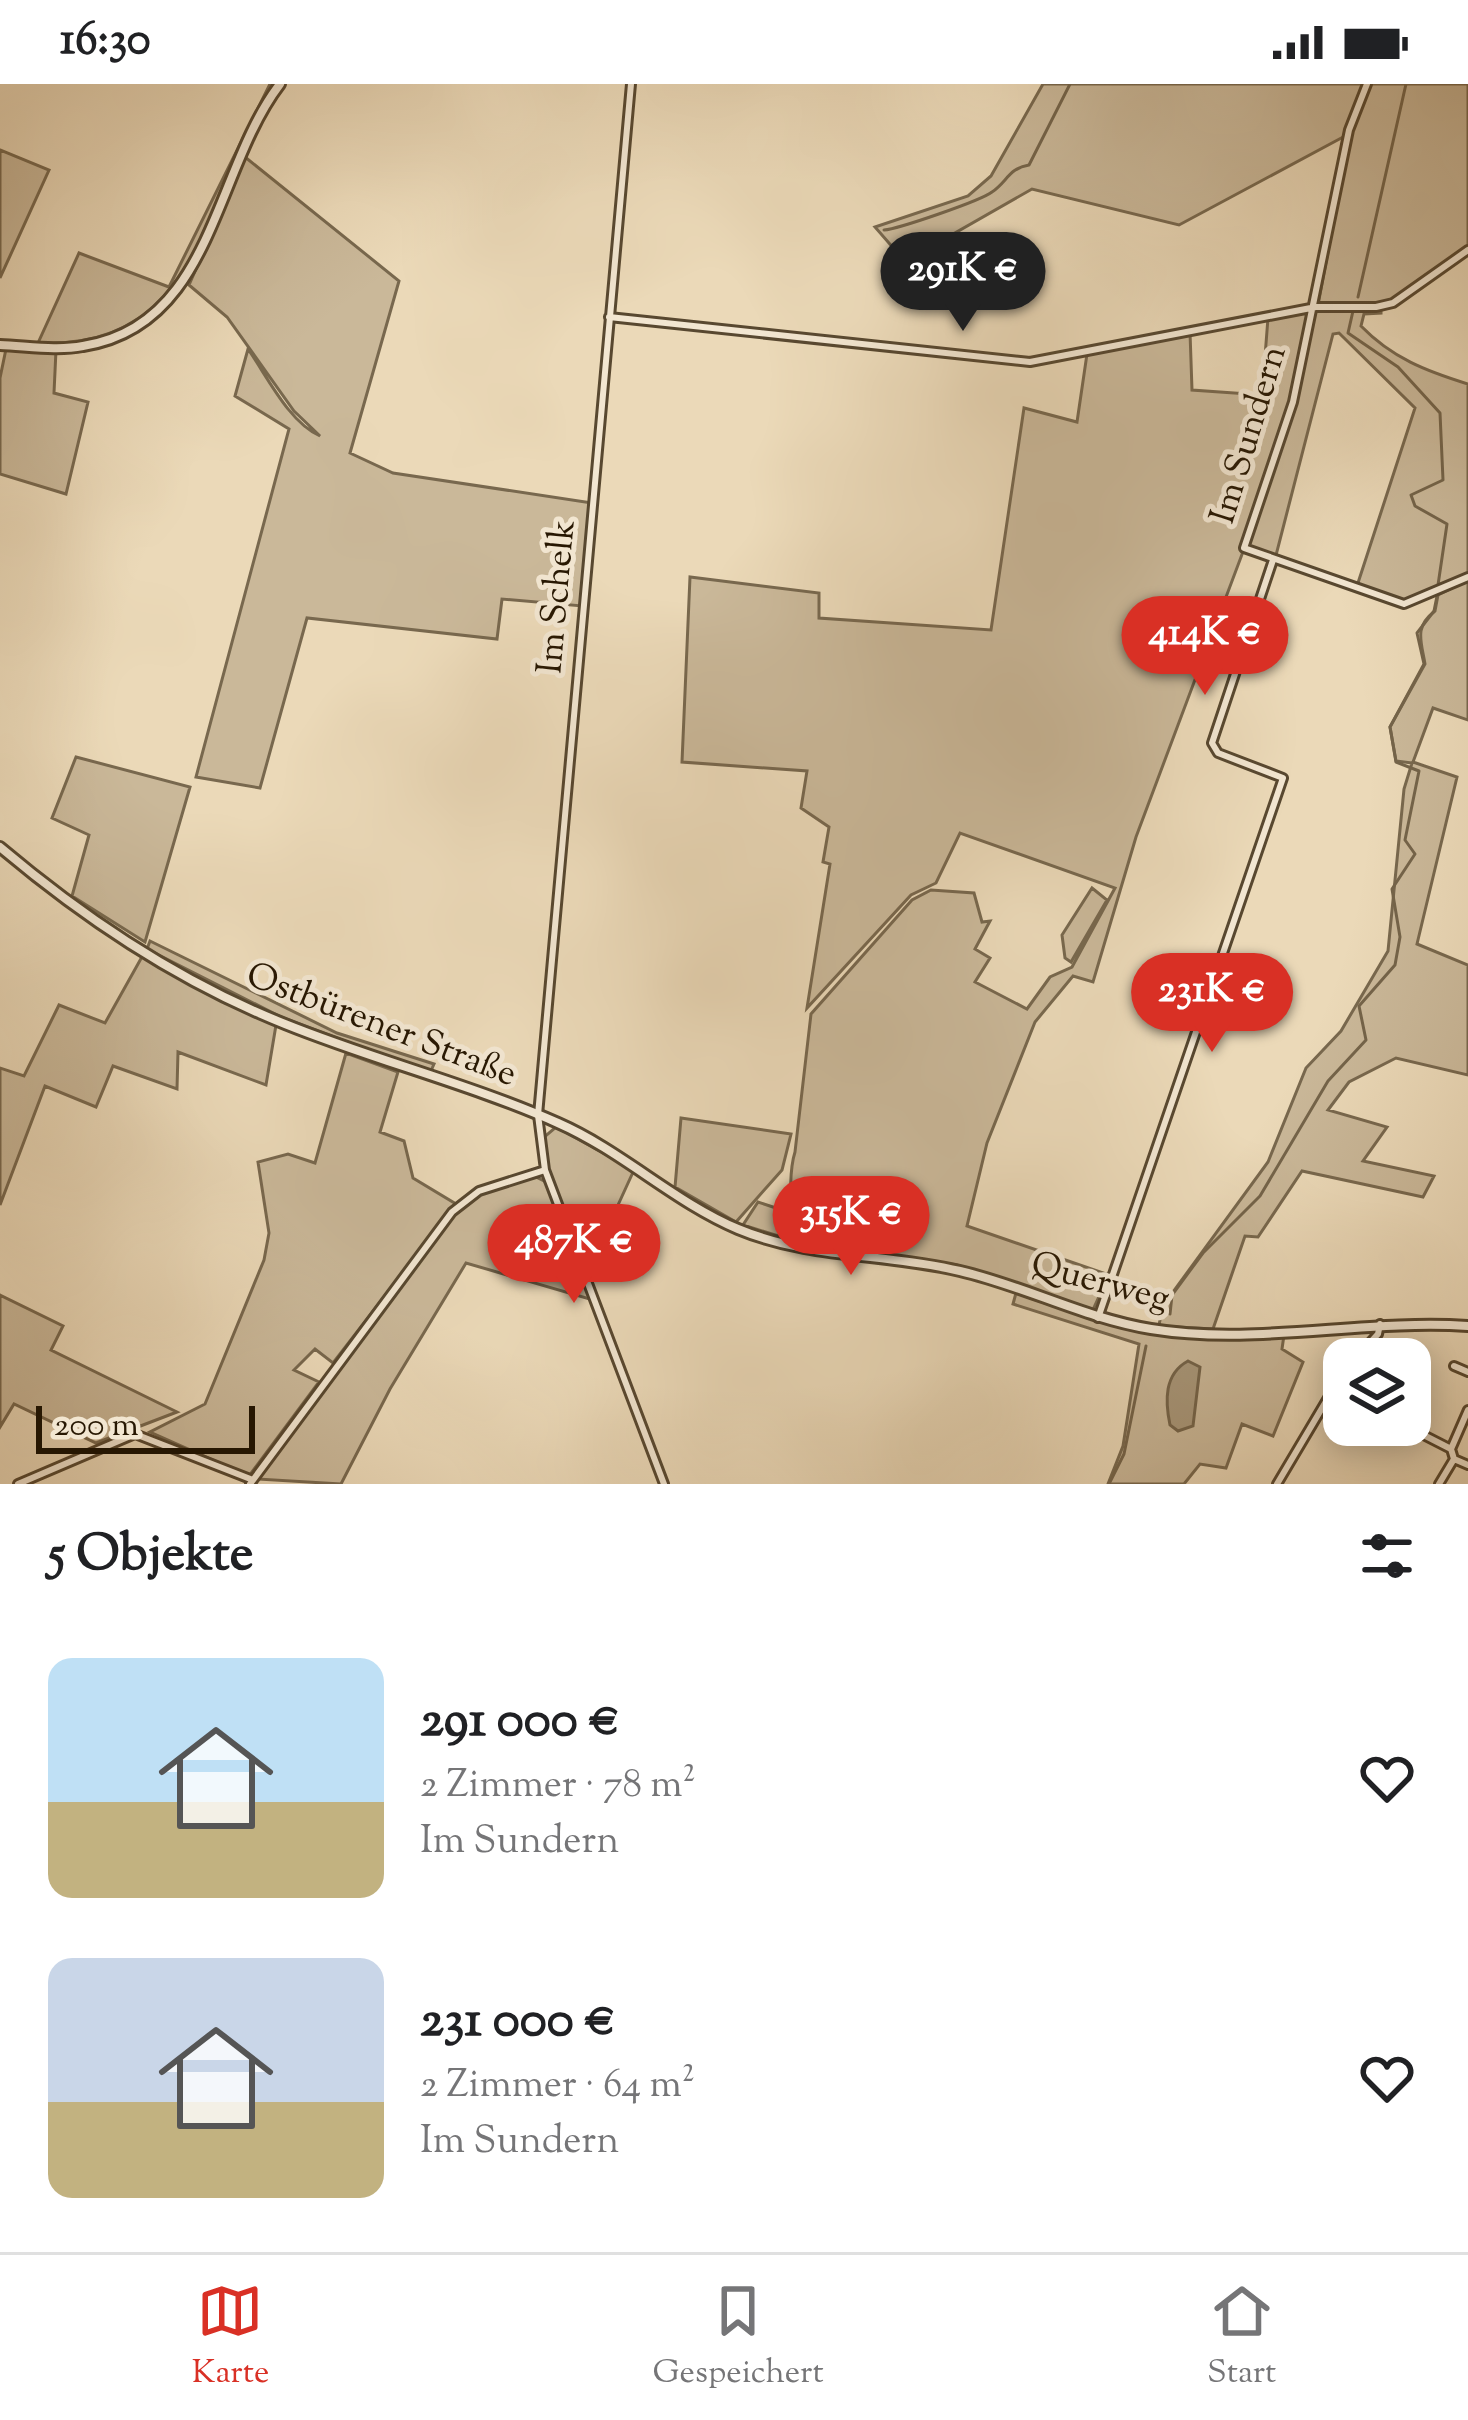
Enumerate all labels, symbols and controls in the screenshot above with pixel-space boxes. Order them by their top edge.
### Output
text: 16:30 [60,10,151,75]
pin: 291K € [865,232,1061,334]
text: 291K € [908,243,1018,299]
street label: Im Sundern [1198,339,1302,531]
street label: Im Schelk [525,518,591,676]
pin: 414K € [1107,596,1303,698]
text: 414K € [1148,607,1262,663]
street label: Ostbürener Straße [238,950,524,1102]
pin: 231K € [1114,953,1310,1055]
text: 231K € [1158,964,1266,1020]
pin: 315K € [753,1176,949,1278]
text: 315K € [800,1187,902,1243]
pin: 487K € [476,1204,672,1306]
text: 487K € [514,1215,634,1271]
street label: Querweg [1025,1240,1175,1326]
map controls [1323,1338,1431,1446]
button: layers [1323,1338,1431,1446]
scale bar [36,1400,255,1453]
text: 200 m [54,1403,139,1451]
text: 5 Objekte [48,1520,254,1593]
icon: filters [1354,1523,1420,1589]
text: 291 000 € [420,1686,620,1759]
icon: home [144,1706,288,1850]
icon: heart [1354,1745,1420,1811]
text: 2 Zimmer · 78 m² [420,1759,696,1815]
text: Im Sundern [420,1815,619,1871]
text: 231 000 € [420,1986,616,2059]
icon: home [144,2006,288,2150]
icon: heart [1354,2045,1420,2111]
text: 2 Zimmer · 64 m² [420,2059,695,2115]
text: Im Sundern [420,2115,619,2171]
tab: Karte [192,2278,269,2398]
tab: Gespeichert [653,2278,824,2398]
tab: Start [1207,2278,1276,2398]

